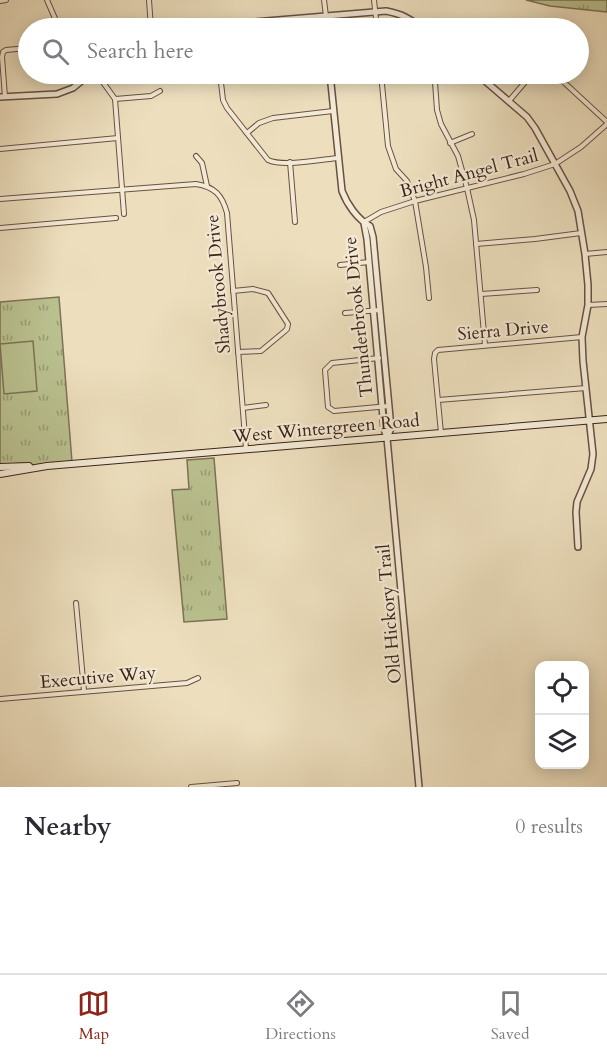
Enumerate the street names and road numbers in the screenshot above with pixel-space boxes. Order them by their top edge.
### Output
street label: Bright Angel Trail [397,143,541,204]
street label: Shadybrook Drive [200,213,237,355]
street label: Thunderbrook Drive [338,235,379,398]
street label: Sierra Drive [456,314,550,347]
street label: West Wintergreen Road [230,408,421,449]
street label: Old Hickory Trail [371,543,408,685]
street label: Executive Way [39,660,158,695]

